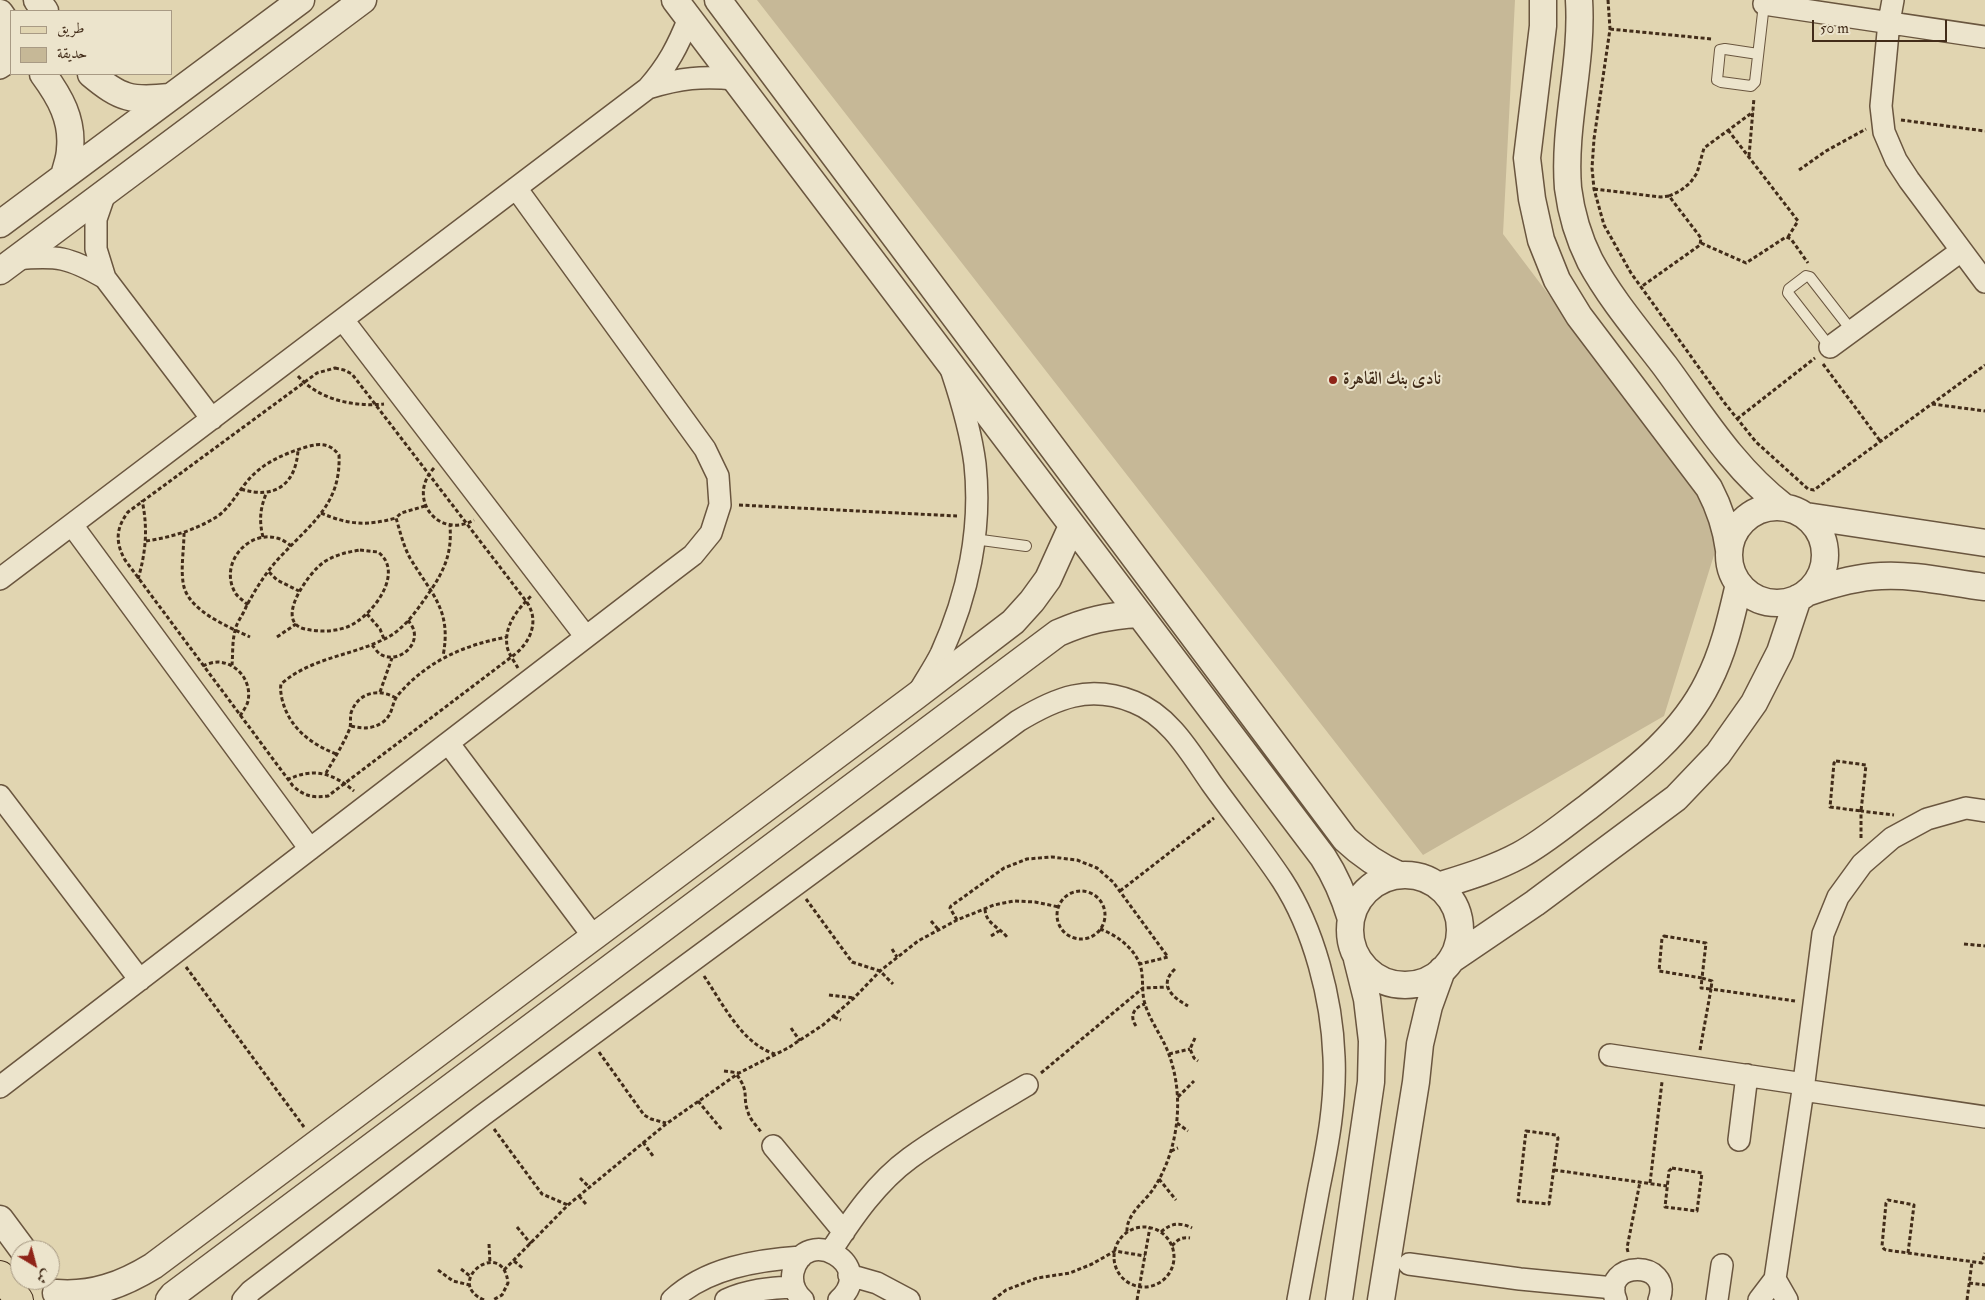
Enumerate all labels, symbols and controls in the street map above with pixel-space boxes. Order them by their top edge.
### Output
legend [10,10,172,75]
scale bar [1815,10,1950,42]
text: طريق [57,19,84,38]
text: 50 m [1820,19,1849,38]
text: حديقة [57,44,87,63]
place label: نادى بنك القاهرة [1343,369,1441,391]
marker: نادى بنك القاهرة [1327,374,1339,386]
north arrow [10,1240,60,1290]
text: ش [33,1266,54,1288]

